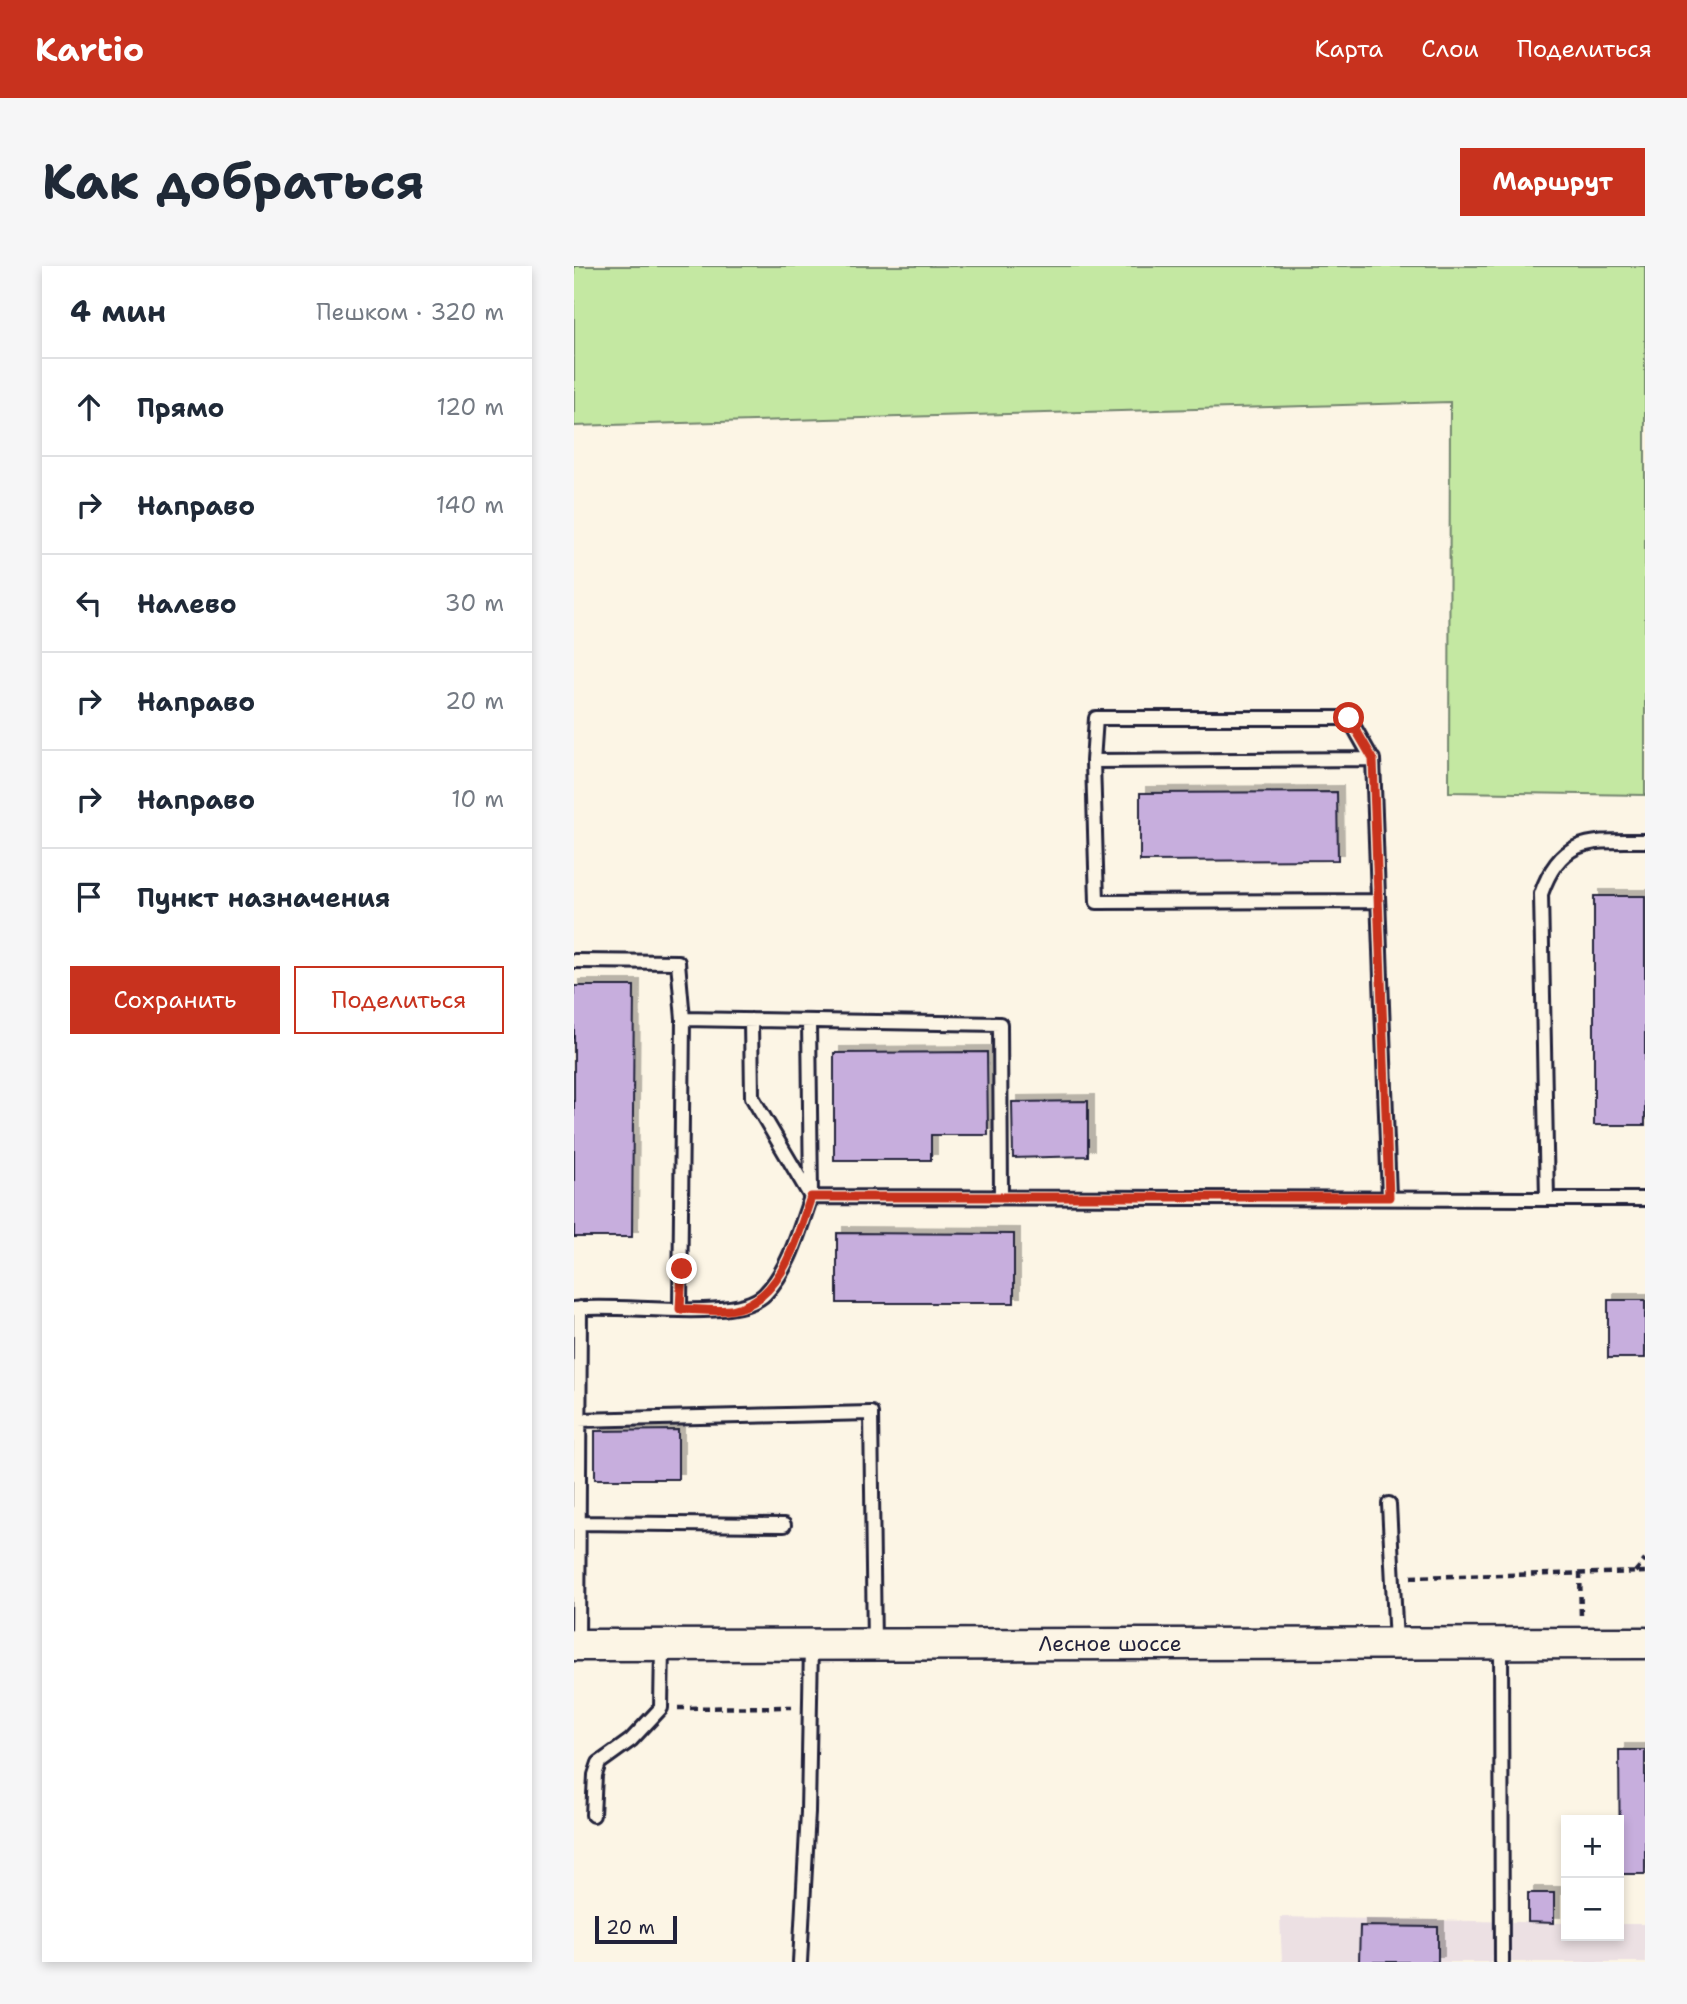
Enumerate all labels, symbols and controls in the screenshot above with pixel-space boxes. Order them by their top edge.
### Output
text: Kartio [35,27,144,72]
text: Карта [1315,33,1383,65]
text: Слои [1421,33,1479,65]
text: Поделиться [1517,33,1652,65]
button: Маршрут [1460,148,1645,216]
text: Как добраться [42,149,424,215]
text: 4 мин [70,291,166,332]
text: Пешком · 320 m [316,297,504,327]
icon: ahead [70,388,108,426]
text: Прямо [137,390,225,425]
text: 120 m [436,392,504,422]
icon: right [70,486,108,524]
text: Направо [137,488,255,523]
text: 140 m [436,490,504,520]
icon: left [70,584,108,622]
text: Налево [137,586,237,621]
text: 30 m [445,588,504,618]
icon: right [70,682,108,720]
text: Направо [137,684,255,719]
text: 20 m [445,686,504,716]
route start [1333,702,1364,733]
icon: right [70,780,108,818]
text: Направо [137,782,255,817]
text: 10 m [451,784,504,814]
icon: arrive [70,878,108,916]
text: Пункт назначения [137,880,390,915]
button: Сохранить [70,966,280,1034]
button: Поделиться [294,966,504,1034]
route end [666,1253,697,1284]
street label: Лесное шоссе [1038,1630,1182,1658]
map controls [1561,1815,1624,1941]
button: + [1561,1815,1624,1878]
button: − [1561,1878,1624,1941]
scale bar [595,1913,677,1945]
text: 20 m [606,1915,655,1940]

